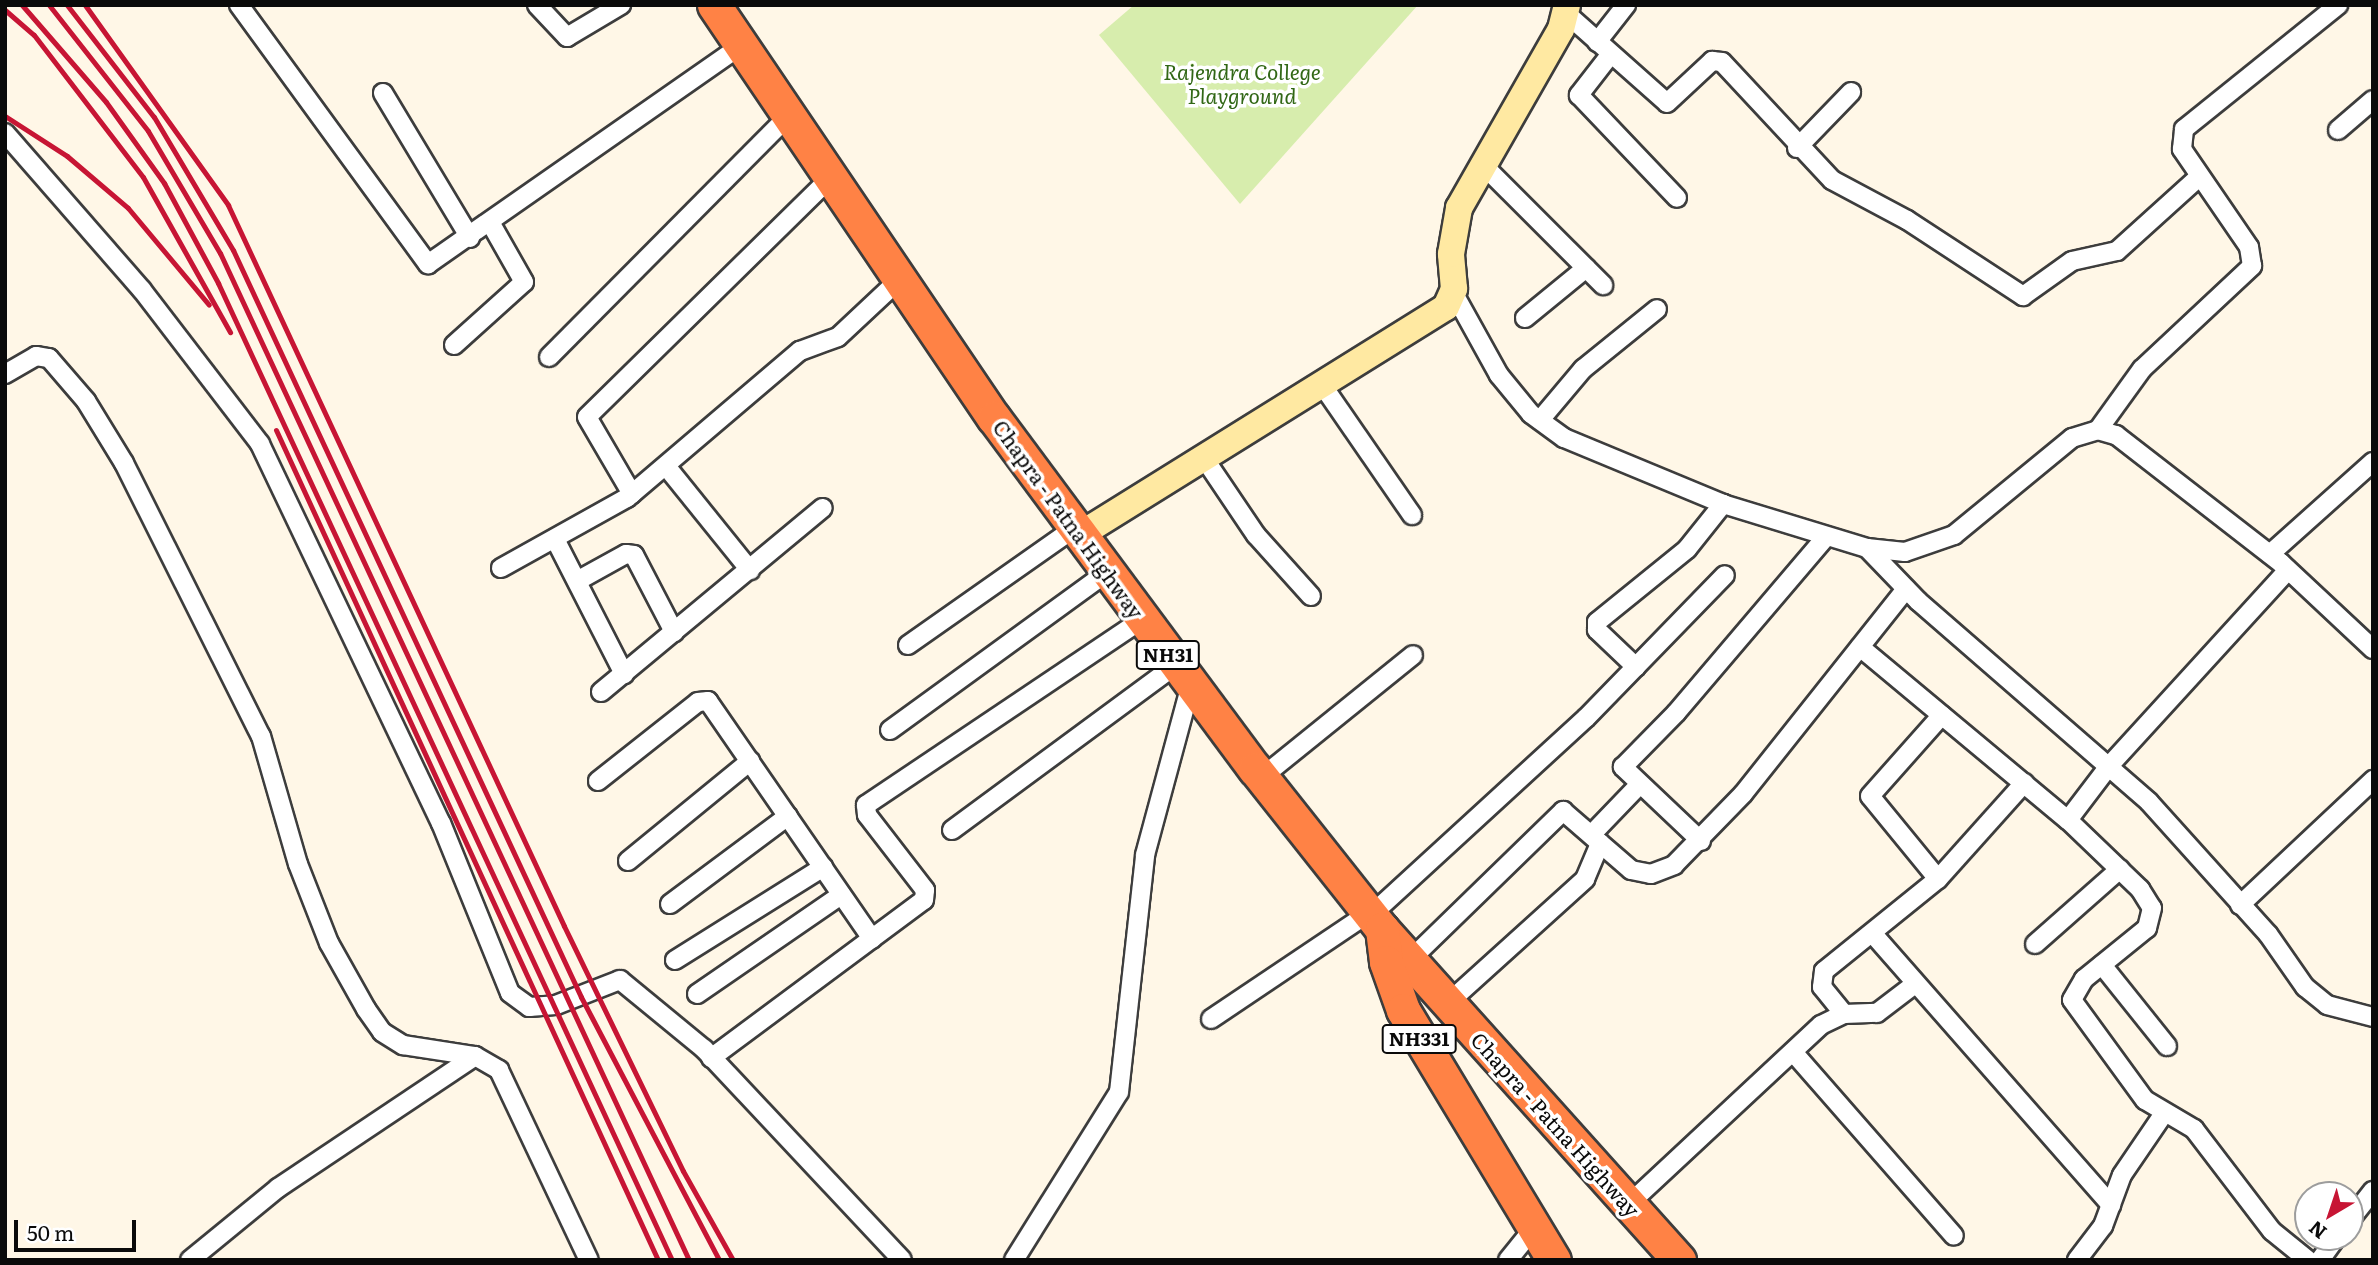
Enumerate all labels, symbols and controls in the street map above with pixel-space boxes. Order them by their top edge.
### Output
park label: Rajendra College Playground [1163,58,1321,108]
street label: Chapra - Patna Highway [988,415,1150,623]
road number: NH31 [1135,640,1201,670]
road number: NH331 [1380,1023,1458,1054]
street label: Chapra - Patna Highway [1467,1027,1645,1221]
north arrow [2294,1181,2364,1251]
scale bar [18,1206,140,1250]
text: N [2302,1215,2332,1247]
text: 50 m [27,1216,74,1247]

